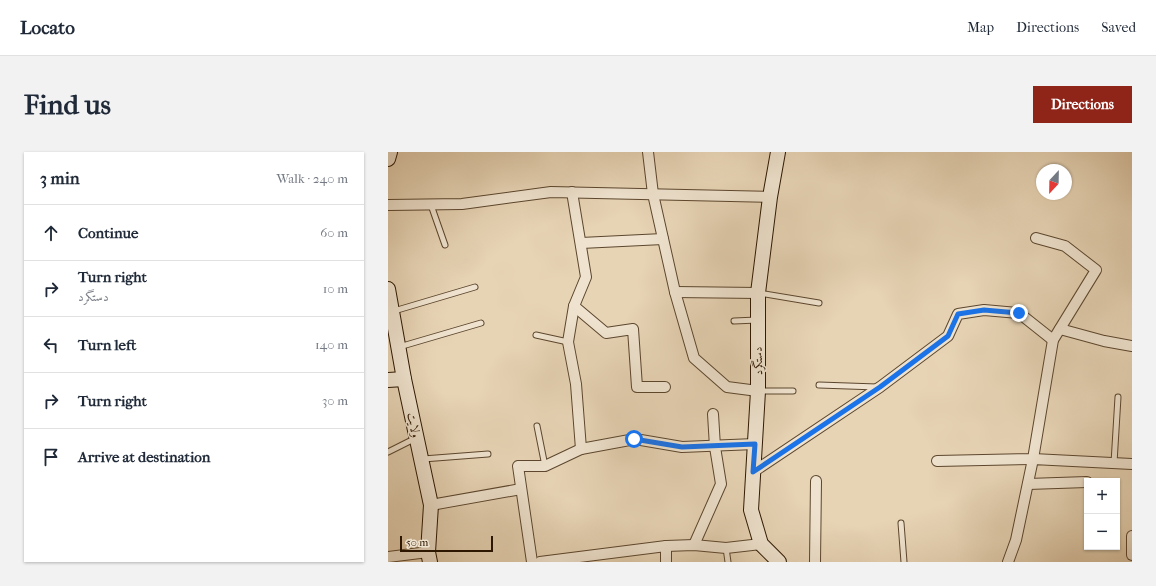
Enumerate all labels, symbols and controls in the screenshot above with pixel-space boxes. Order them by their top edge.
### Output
text: Locato [20,17,75,39]
text: Map [967,19,994,36]
text: Directions [1016,19,1079,36]
text: Saved [1101,19,1136,36]
button: Directions [1033,86,1132,123]
text: Find us [24,88,111,121]
north arrow [1036,164,1072,200]
text: 3 min [40,168,80,188]
text: Walk · 240 m [276,171,348,186]
icon: ahead [40,222,62,244]
text: Continue [78,224,138,242]
text: 60 m [320,225,348,240]
text: Turn right [78,268,147,286]
icon: right [40,278,62,300]
text: 10 m [323,281,348,296]
text: دستگرد [78,289,109,304]
route end [1010,304,1028,322]
icon: left [40,334,62,356]
text: Turn left [78,336,136,354]
text: 140 m [315,337,348,352]
street label: دستگرد [751,347,765,375]
icon: right [40,390,62,412]
text: Turn right [78,392,147,410]
text: 30 m [322,393,348,408]
street label: ولایت [404,411,424,439]
route start [625,430,643,448]
icon: arrive [40,446,62,468]
text: Arrive at destination [78,448,210,466]
map controls [1084,478,1120,550]
button: + [1084,478,1120,514]
button: − [1084,514,1120,550]
scale bar [400,534,493,553]
text: 50 m [406,536,428,549]

